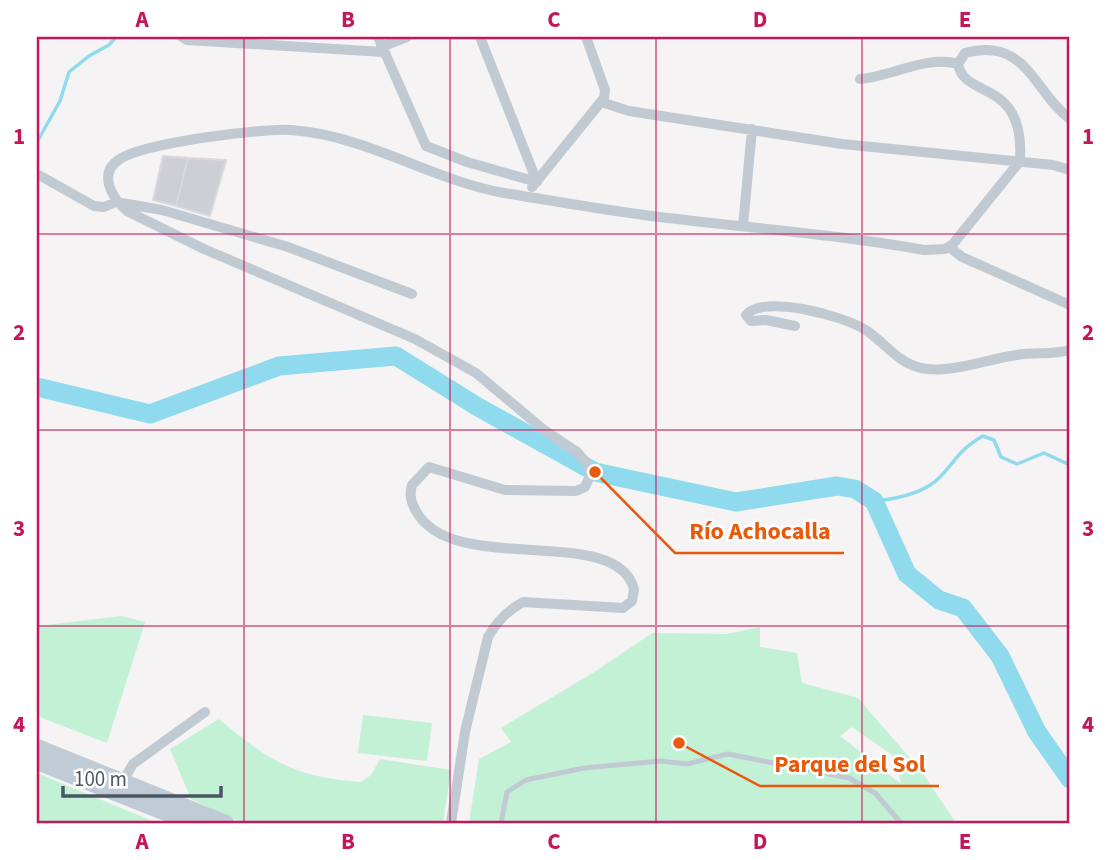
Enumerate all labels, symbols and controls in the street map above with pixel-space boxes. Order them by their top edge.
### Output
text: A [134,3,149,36]
text: B [341,3,355,36]
text: C [547,3,561,36]
text: D [753,3,767,36]
text: E [959,3,971,36]
text: 1 [13,120,25,153]
text: 1 [1082,120,1094,153]
text: 2 [13,316,25,349]
text: 2 [1082,316,1094,349]
callout: Río Achocalla [675,508,844,553]
text: 3 [13,512,25,545]
text: 3 [1082,512,1094,545]
text: Río Achocalla [689,514,831,549]
text: 4 [13,708,25,741]
text: 4 [1082,708,1094,741]
callout: Parque del Sol [760,741,939,786]
text: Parque del Sol [774,747,926,782]
scale bar [63,755,220,799]
text: 100 m [74,764,127,794]
text: A [134,825,149,858]
text: B [341,825,355,858]
text: C [547,825,561,858]
text: D [753,825,767,858]
text: E [959,825,971,858]

